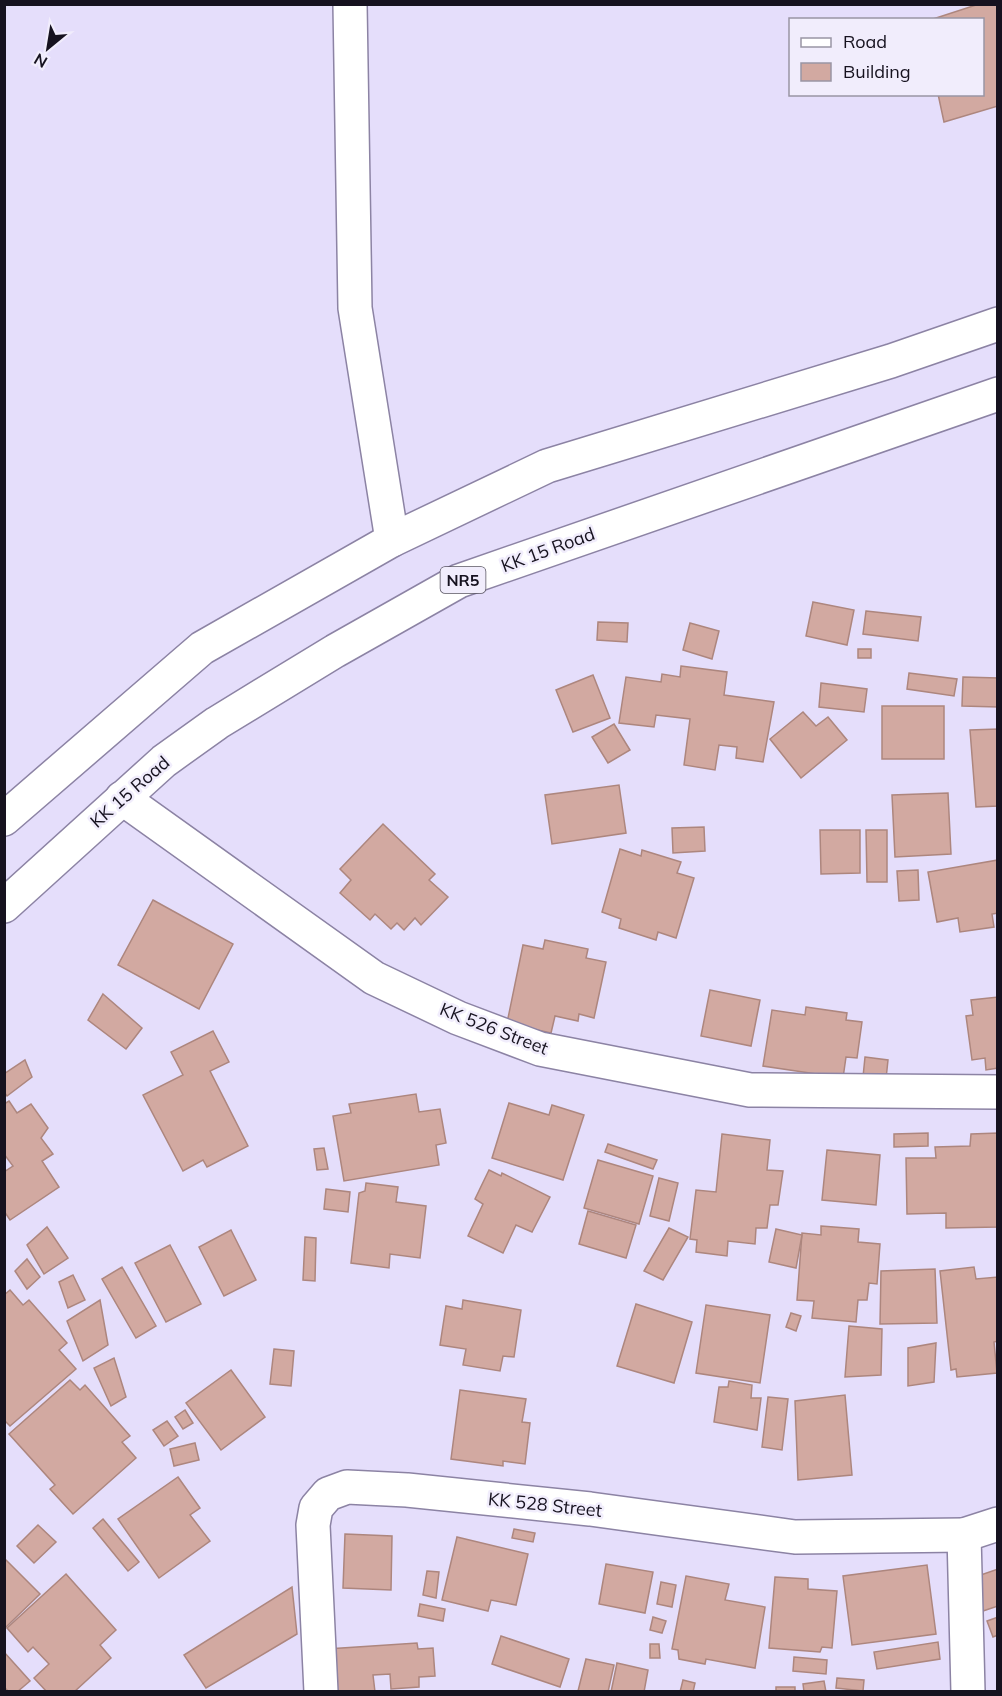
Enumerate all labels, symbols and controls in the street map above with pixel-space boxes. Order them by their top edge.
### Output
north arrow [18,18,78,78]
legend [789,18,984,96]
text: Road [843,30,887,53]
text: N [30,49,51,73]
text: Building [843,60,911,83]
street label: KK 15 Road [498,522,598,577]
road number: NR5 [440,567,486,593]
street label: KK 15 Road [85,751,174,832]
street label: KK 526 Street [437,997,552,1060]
street label: KK 528 Street [487,1487,603,1522]

